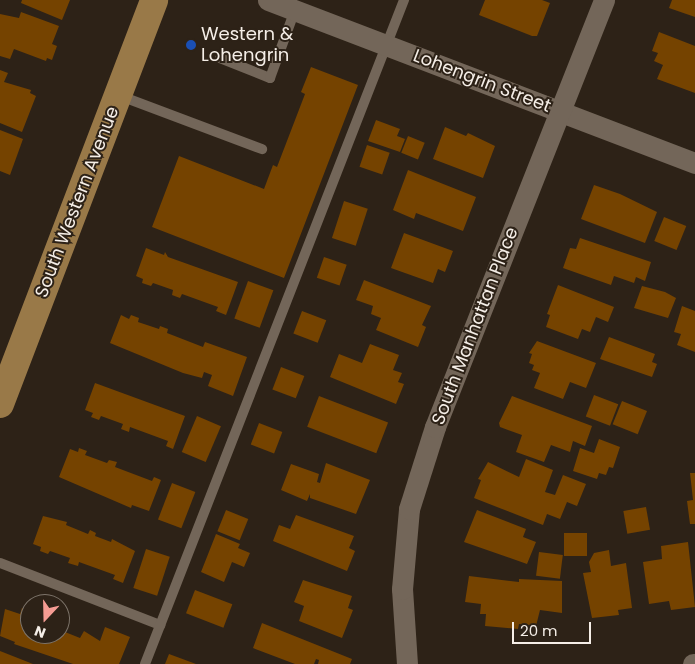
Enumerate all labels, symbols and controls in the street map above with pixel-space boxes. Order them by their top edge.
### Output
place label: Western & Lohengrin [201,24,293,66]
marker: Western & Lohengrin [185,39,197,51]
street label: Lohengrin Street [410,45,554,117]
street label: South Western Avenue [31,103,123,301]
street label: South Manhattan Place [427,224,523,428]
north arrow [20,594,70,644]
scale bar [515,612,594,644]
text: 20 m [520,620,558,641]
text: N [31,621,48,643]

